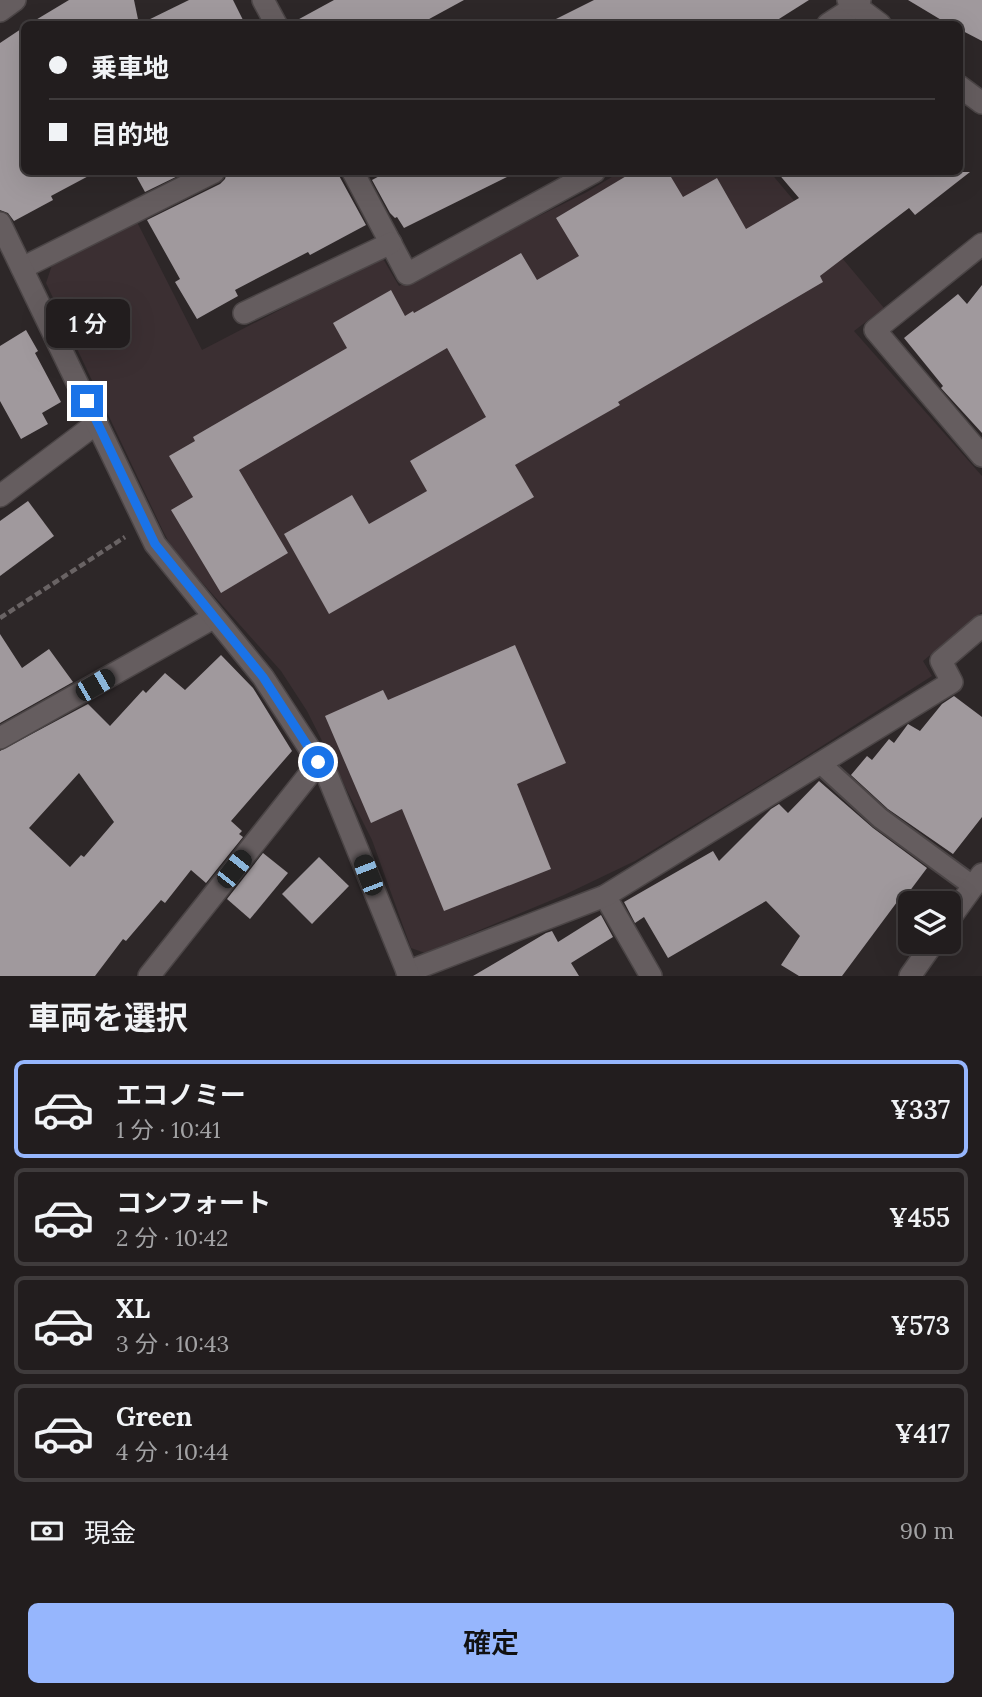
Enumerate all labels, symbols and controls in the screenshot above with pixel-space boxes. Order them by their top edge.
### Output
text: 乗車地 [91,51,169,84]
text: 目的地 [91,118,169,151]
callout: 1 分 [45,300,129,348]
text: 1 分 [69,309,107,338]
route end [71,385,103,417]
car [72,665,119,705]
route start [302,746,334,778]
car [213,846,256,892]
car [351,852,386,898]
map controls [898,891,961,954]
button: layers [898,891,961,954]
text: 車両を選択 [28,997,188,1038]
icon: car [32,1078,95,1141]
text: エコノミー [116,1078,246,1111]
text: ¥337 [890,1093,950,1126]
text: 1 分 · 10:41 [116,1115,221,1144]
icon: car [32,1186,95,1249]
text: コンフォート [116,1186,271,1219]
text: ¥455 [889,1201,950,1234]
text: 2 分 · 10:42 [116,1223,228,1252]
text: XL [116,1292,150,1325]
icon: car [32,1294,95,1357]
text: ¥573 [891,1309,950,1342]
text: 3 分 · 10:43 [116,1329,229,1358]
text: Green [116,1400,192,1433]
icon: car [32,1402,95,1465]
text: ¥417 [895,1417,950,1450]
text: 4 分 · 10:44 [116,1437,229,1466]
icon: cash [28,1512,66,1550]
text: 現金 [84,1516,136,1549]
text: 90 m [900,1516,954,1545]
button: 確定 [28,1603,954,1683]

